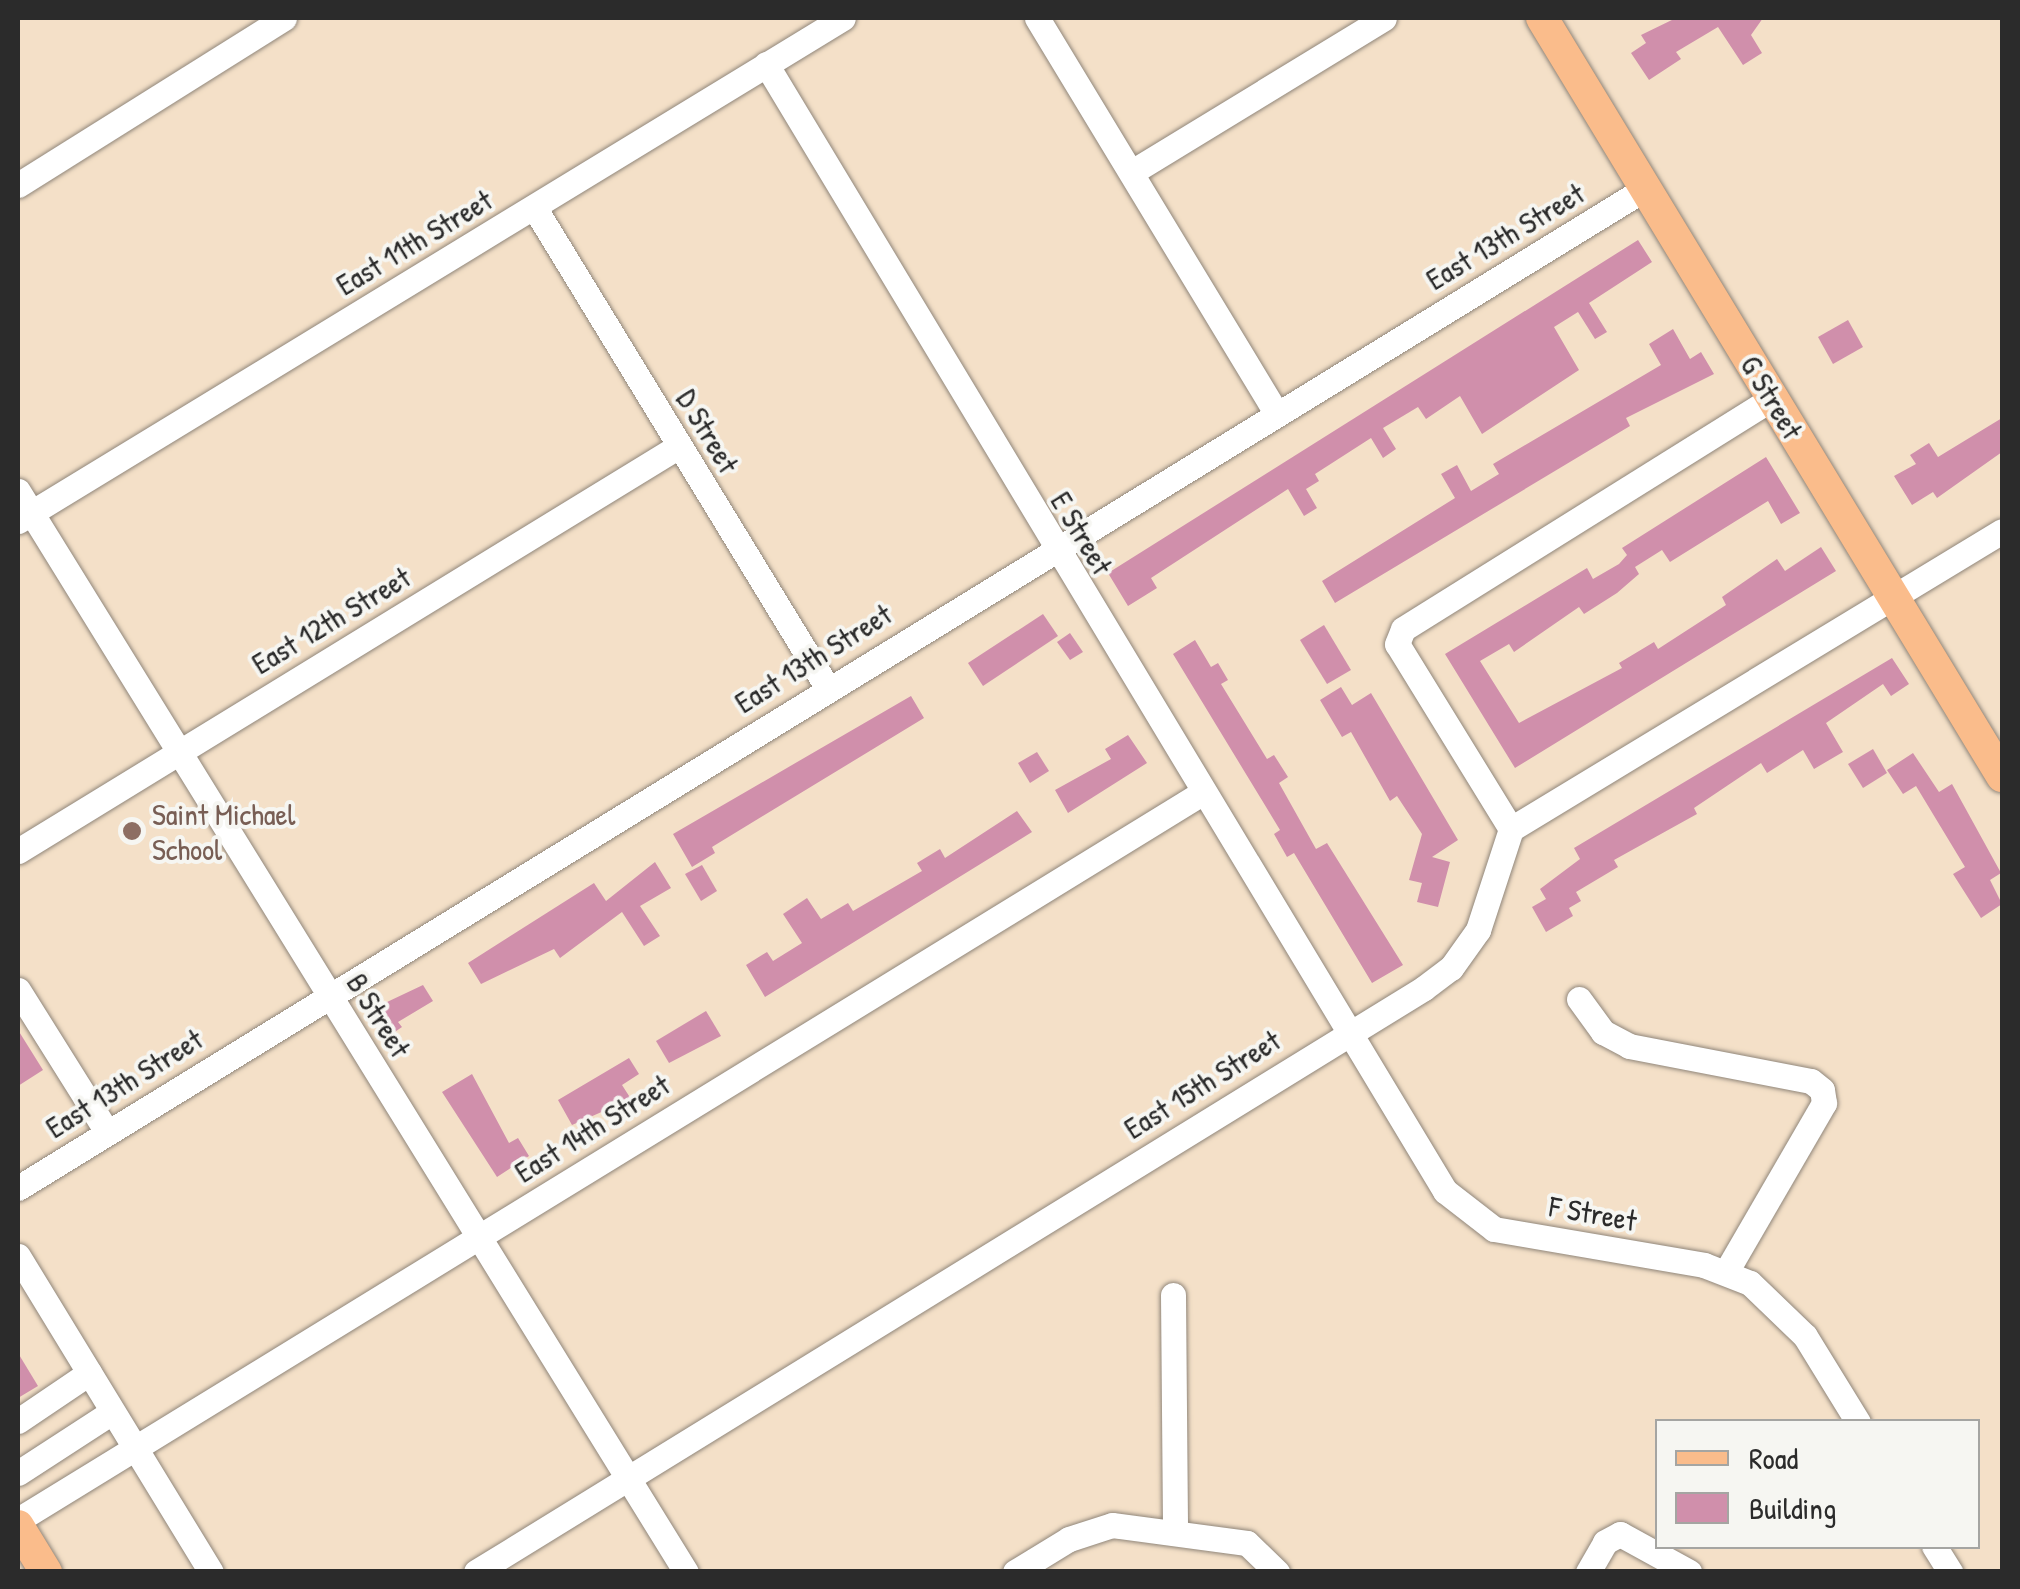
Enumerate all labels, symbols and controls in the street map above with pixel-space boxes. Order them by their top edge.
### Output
street label: East 13th Street [1420,175,1590,297]
street label: East 11th Street [330,181,498,303]
street label: G Street [1733,349,1811,445]
street label: D Street [669,383,747,479]
street label: E Street [1043,485,1121,581]
street label: East 12th Street [245,559,417,681]
street label: East 13th Street [728,596,898,720]
place label: Saint Michael School [152,796,296,866]
marker: Saint Michael School [121,820,143,842]
street label: B Street [339,966,419,1064]
street label: East 13th Street [39,1021,209,1145]
street label: East 15th Street [1117,1022,1287,1146]
street label: East 14th Street [508,1066,676,1190]
street label: F Street [1547,1188,1639,1238]
legend [1655,1419,1980,1549]
text: Road [1749,1438,1798,1478]
text: Building [1749,1488,1836,1528]

